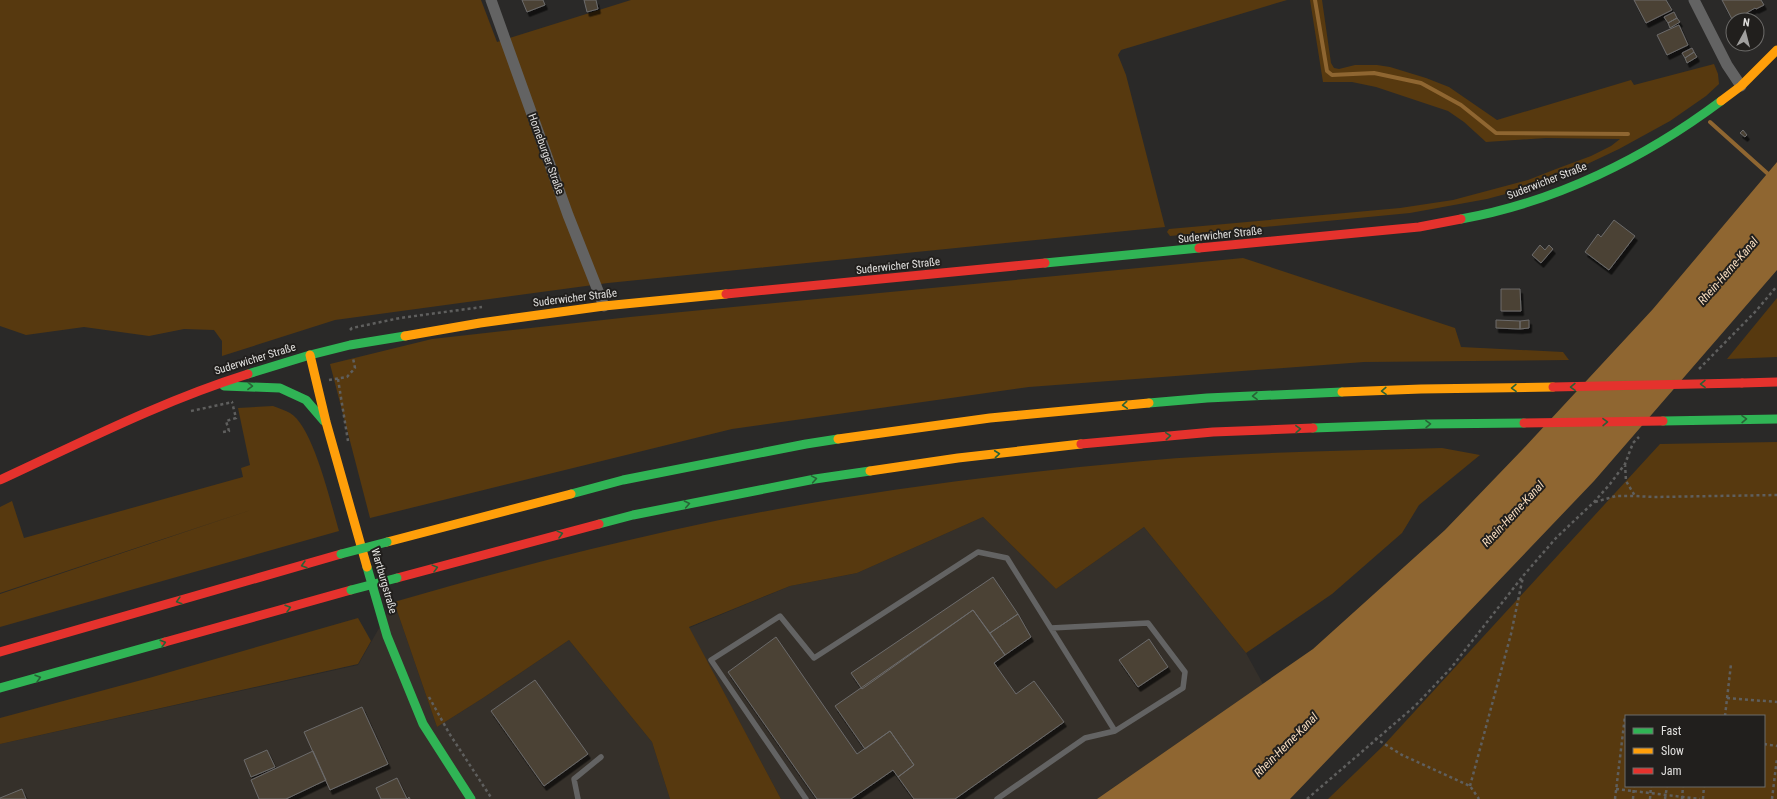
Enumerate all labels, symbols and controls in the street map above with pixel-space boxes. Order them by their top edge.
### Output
north arrow [1725,12,1765,52]
text: N [1742,16,1751,29]
street label: Horneburger Straße [525,112,567,196]
street label: Suderwicher Straße [1505,160,1589,202]
street label: Suderwicher Straße [1177,224,1263,246]
water label: Rhein-Herne-Kanal [1695,234,1761,307]
street label: Suderwicher Straße [855,255,941,277]
street label: Suderwicher Straße [532,286,618,310]
street label: Suderwicher Straße [213,340,297,378]
one-way arrow [1700,380,1706,388]
one-way arrow [247,382,253,390]
one-way arrow [1570,383,1576,391]
one-way arrow [1511,384,1517,392]
one-way arrow [1381,387,1387,395]
one-way arrow [1252,391,1258,400]
one-way arrow [1122,401,1128,410]
one-way arrow [1741,415,1747,423]
one-way arrow [1602,418,1608,426]
one-way arrow [1425,420,1431,428]
one-way arrow [1295,425,1301,433]
one-way arrow [1165,432,1171,441]
one-way arrow [994,449,1000,458]
one-way arrow [811,476,818,484]
water label: Rhein-Herne-Kanal [1479,478,1547,550]
one-way arrow [684,501,690,509]
one-way arrow [557,530,564,539]
street label: Wartburgstraße [368,547,400,615]
one-way arrow [300,560,307,569]
one-way arrow [432,564,438,572]
one-way arrow [176,596,183,605]
one-way arrow [284,604,291,613]
one-way arrow [159,639,166,648]
one-way arrow [34,674,41,683]
water label: Rhein-Herne-Kanal [1251,710,1321,780]
legend [1625,715,1765,787]
text: Fast [1661,724,1682,738]
text: Slow [1661,744,1684,758]
text: Jam [1661,764,1682,778]

